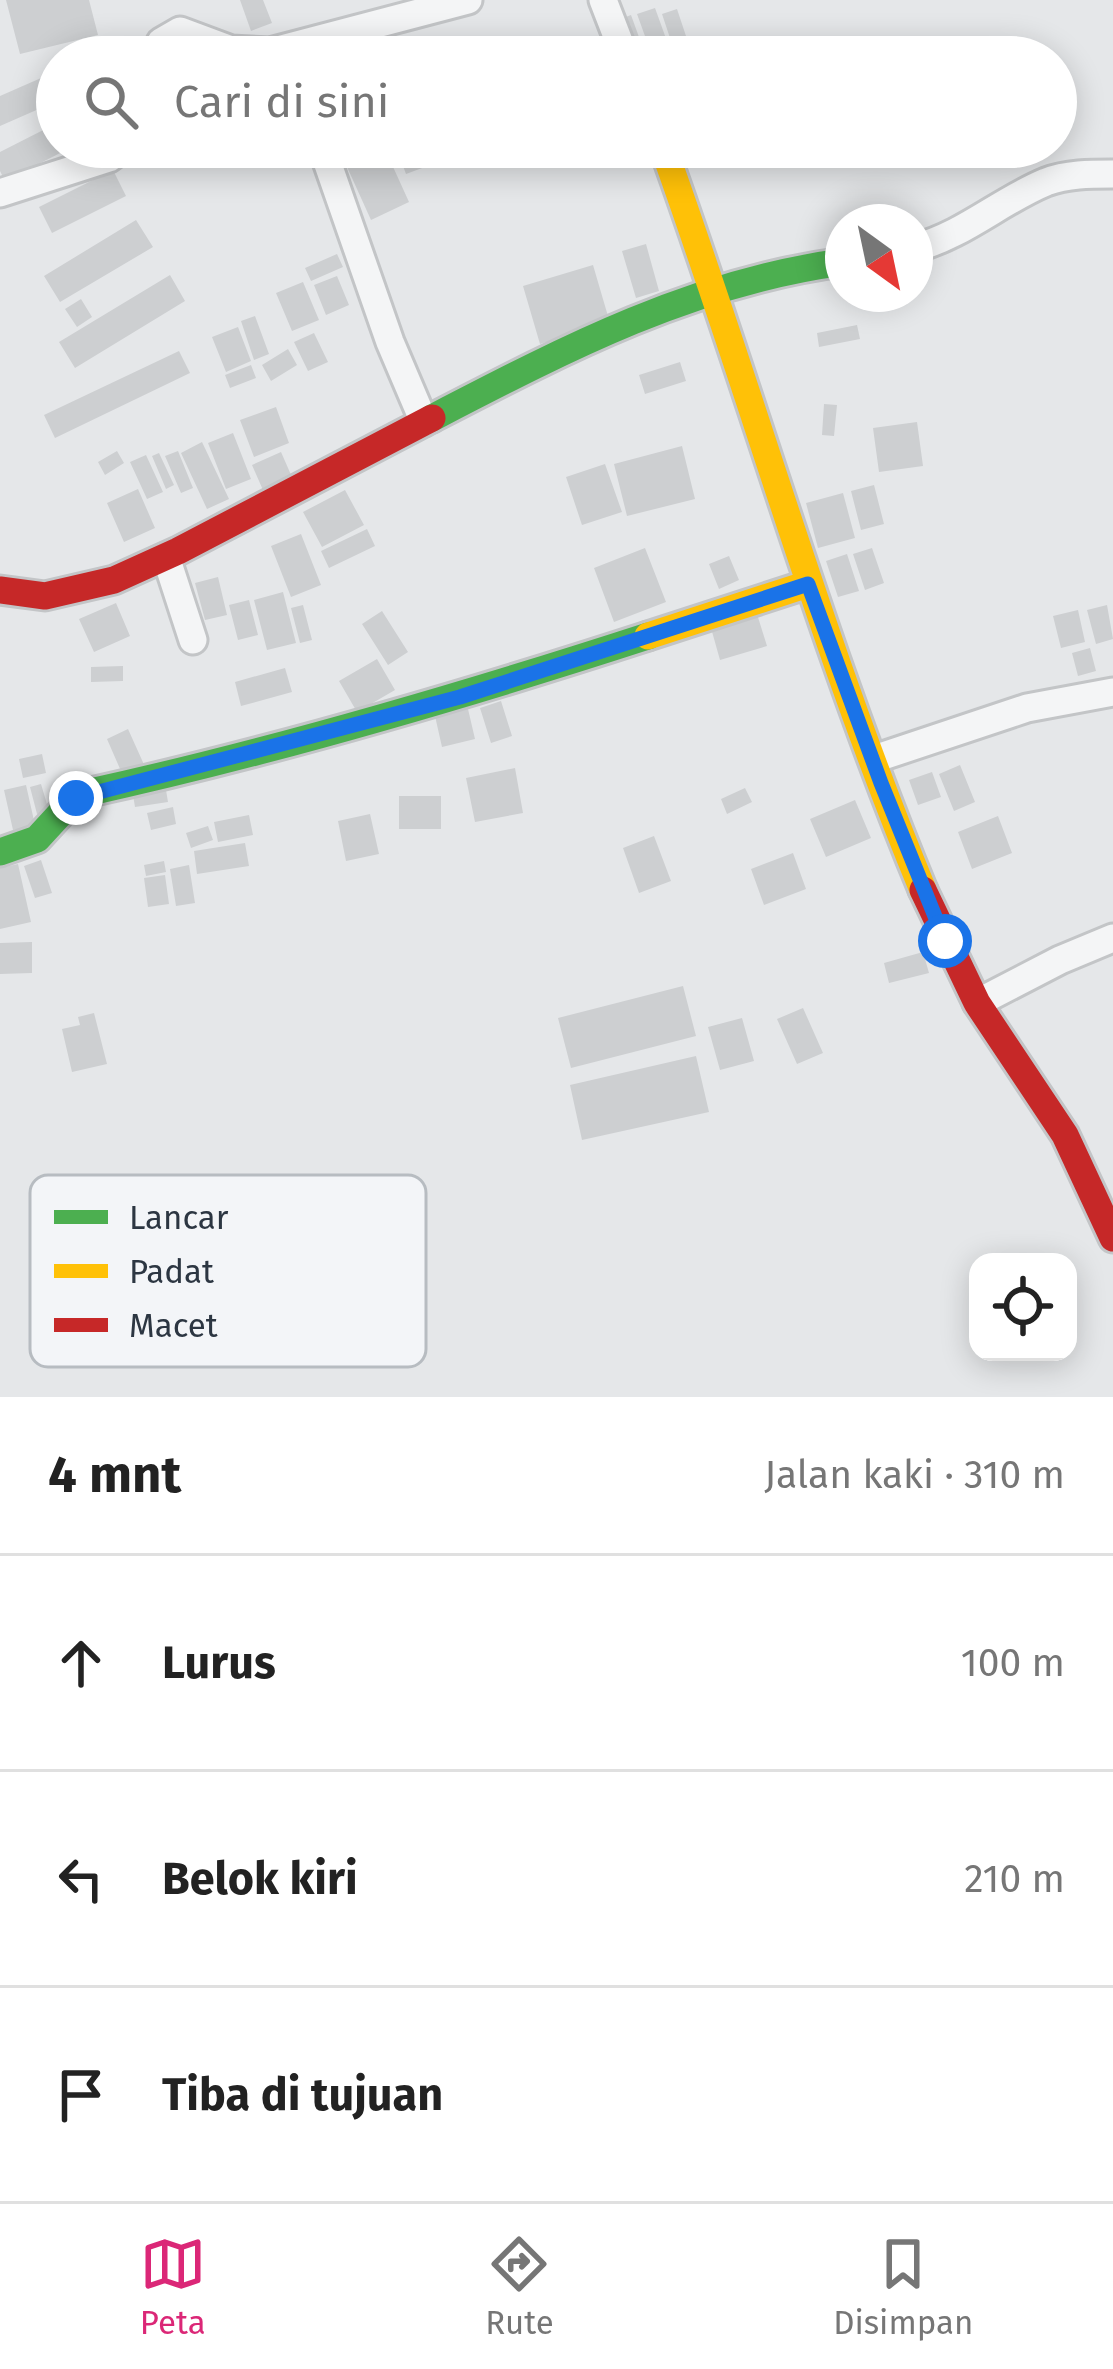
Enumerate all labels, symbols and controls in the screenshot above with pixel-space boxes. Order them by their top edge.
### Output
search box [36,36,1077,168]
icon: search [78,69,144,135]
text: Cari di sini [174,75,390,129]
north arrow [825,204,933,312]
route end [49,771,103,825]
route start [918,914,972,968]
legend [30,1175,426,1367]
text: Lancar [129,1198,229,1238]
text: Padat [129,1252,214,1292]
map controls [969,1253,1077,1361]
button: locate [969,1253,1077,1361]
text: Macet [129,1306,218,1346]
text: 4 mnt [48,1444,181,1506]
text: Jalan kaki · 310 m [764,1452,1065,1498]
icon: ahead [48,1630,114,1696]
text: Lurus [162,1636,276,1690]
text: 100 m [961,1640,1065,1686]
icon: left [48,1846,114,1912]
text: Belok kiri [162,1852,358,1906]
text: 210 m [964,1856,1065,1902]
icon: arrive [48,2062,114,2128]
text: Tiba di tujuan [162,2068,443,2122]
tab: Peta [140,2231,206,2343]
tab: Rute [485,2231,554,2343]
tab: Disimpan [833,2231,973,2343]

